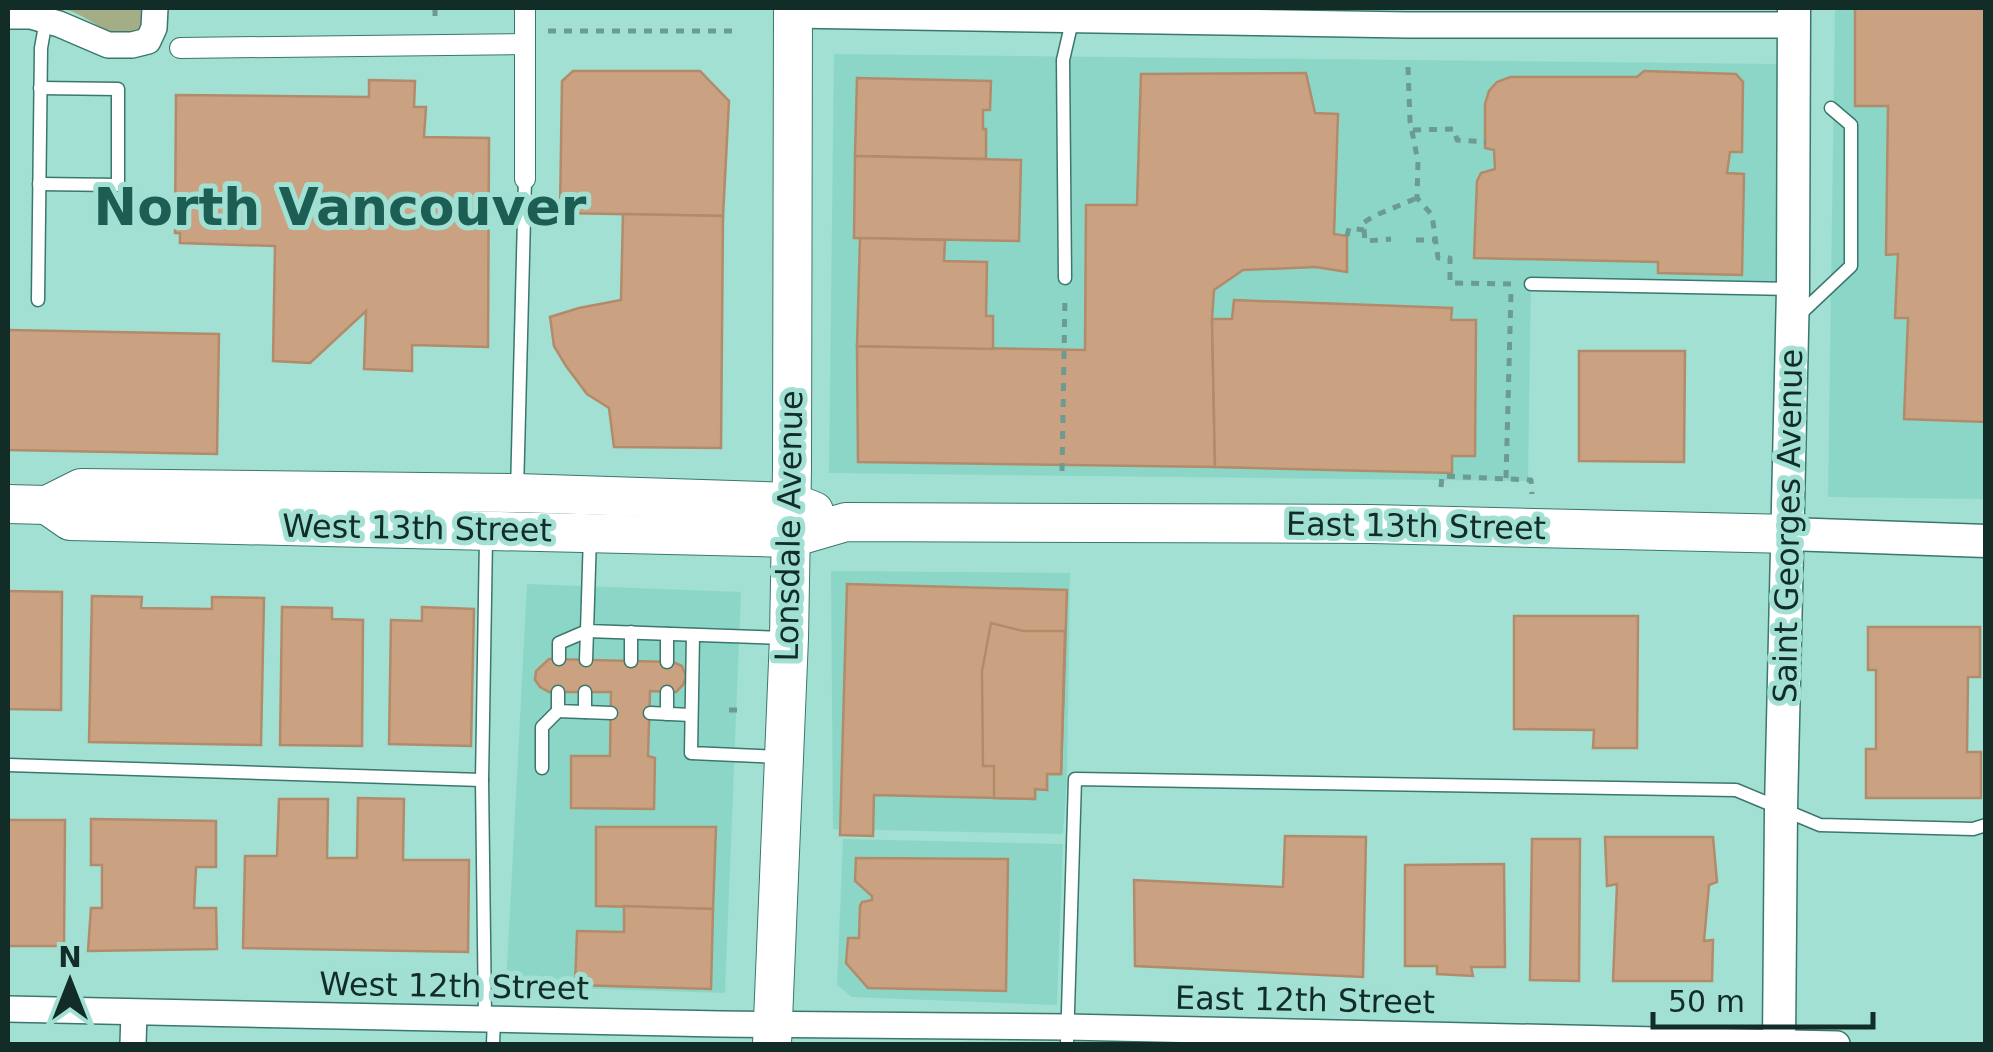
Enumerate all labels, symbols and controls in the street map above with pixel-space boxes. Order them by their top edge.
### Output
district label: North Vancouver [94,177,587,237]
street label: Saint Georges Avenue [1766,349,1810,703]
street label: Lonsdale Avenue [768,390,810,662]
street label: East 13th Street [1286,505,1546,547]
street label: West 13th Street [282,507,552,549]
north arrow [20,932,120,1032]
text: N [58,941,82,974]
street label: West 12th Street [319,965,589,1007]
scale bar [1653,967,1873,1029]
street label: East 12th Street [1175,979,1435,1021]
text: 50 m [1668,984,1745,1019]

